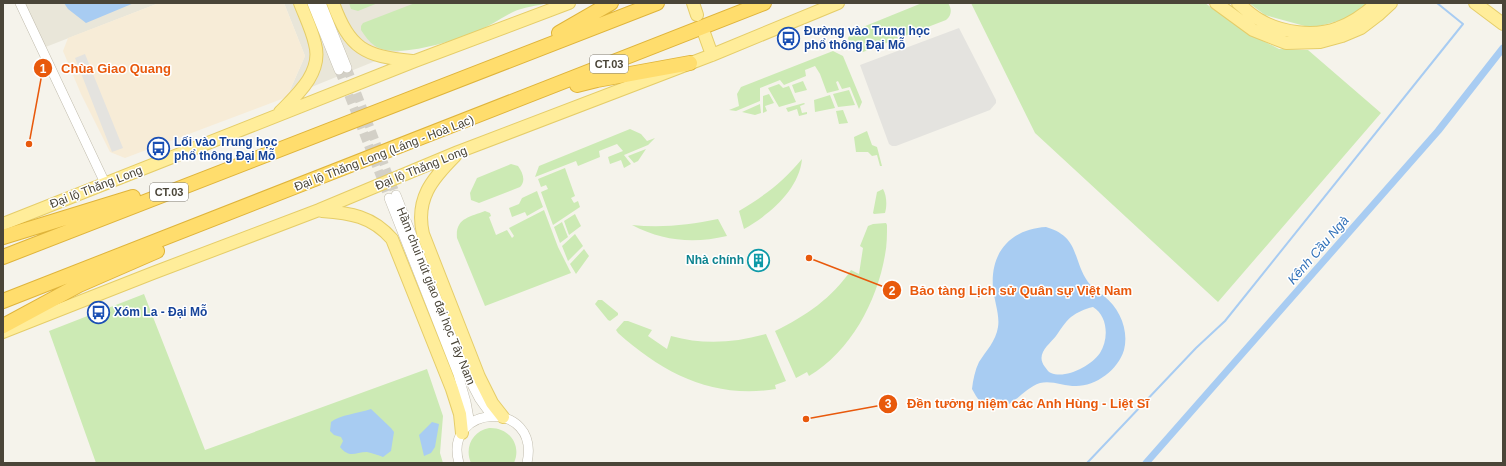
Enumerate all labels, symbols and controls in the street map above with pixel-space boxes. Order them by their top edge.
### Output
place label: Đường vào Trung học phổ thông Đại Mỗ [804,24,930,52]
bus stop icon: Đường vào Trung học phổ thông Đại Mỗ [775,25,801,51]
road number: CT.03 [590,55,628,73]
callout: Chùa Giao Quang [33,56,179,81]
text: Chùa Giao Quang [61,61,171,76]
text: 1 [40,62,47,76]
street label: Đại lộ Thăng Long (Láng - Hoà Lạc) [292,112,476,194]
place label: Lối vào Trung học phổ thông Đại Mỗ [174,135,278,163]
bus stop icon: Lối vào Trung học phổ thông Đại Mỗ [145,136,171,162]
street label: Đại lộ Thăng Long [373,143,469,193]
street label: Đại lộ Thăng Long [48,163,144,211]
road number: CT.03 [150,183,188,201]
street label: Hầm chui nút giao đại học Tây Nam [394,205,478,387]
water label: Kênh Cầu Ngà [1284,213,1352,287]
building icon: Nhà chính [746,247,772,273]
place label: Nhà chính [686,253,744,267]
callout: Bảo tàng Lịch sử Quân sự Việt Nam [882,278,1140,303]
text: Bảo tàng Lịch sử Quân sự Việt Nam [910,283,1132,298]
text: 2 [889,284,896,298]
bus stop icon: Xóm La - Đại Mỗ [86,299,112,325]
place label: Xóm La - Đại Mỗ [114,304,207,319]
callout: Đền tưởng niệm các Anh Hùng - Liệt Sĩ [878,391,1157,416]
text: Đền tưởng niệm các Anh Hùng - Liệt Sĩ [907,396,1150,411]
text: 3 [885,397,892,411]

